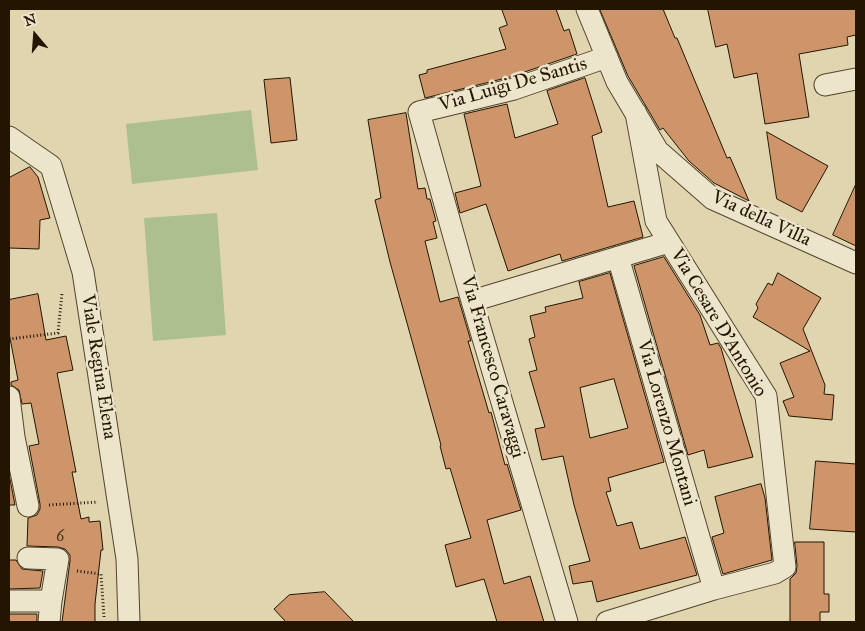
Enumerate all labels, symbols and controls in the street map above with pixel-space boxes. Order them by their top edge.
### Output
north arrow [10,10,60,60]
text: N [22,10,38,30]
street label: Via Luigi De Santis [436,53,590,117]
street label: Via della Villa [708,186,814,252]
street label: Via Cesare D'Antonio [665,245,771,401]
street label: Via Francesco Caravaggi [455,273,529,461]
street label: Viale Regina Elena [75,293,121,441]
street label: Via Lorenzo Montani [631,337,701,509]
house number: 6 [56,527,64,547]

